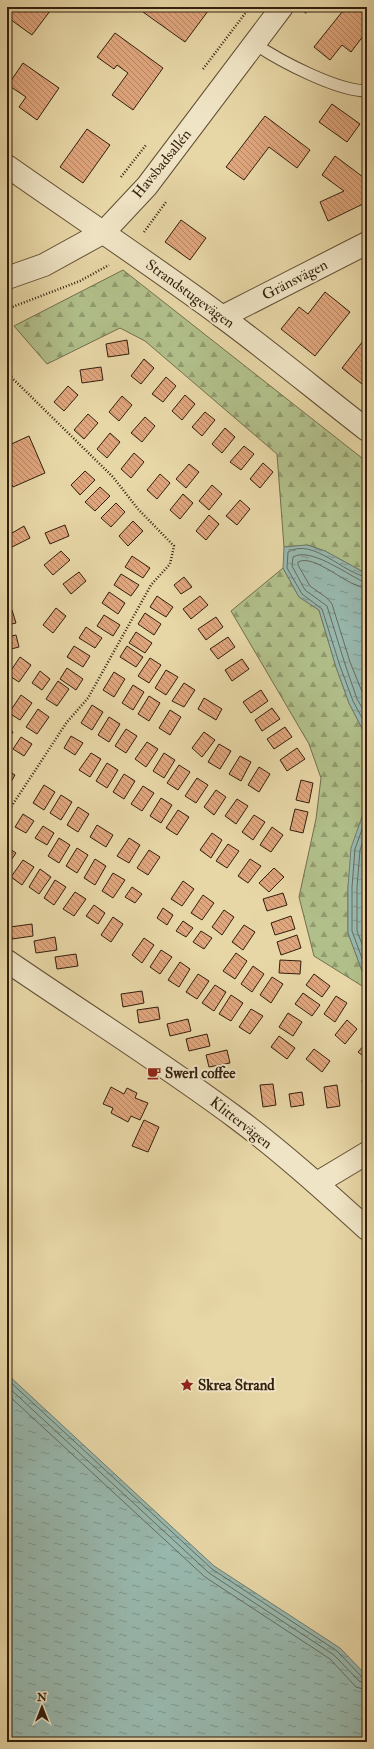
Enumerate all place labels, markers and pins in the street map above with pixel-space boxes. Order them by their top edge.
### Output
place label: Swerl coffee [165,1064,236,1083]
cafe icon: Swerl coffee [146,1065,162,1081]
place label: Skrea Strand [198,1376,275,1395]
place icon: Skrea Strand [179,1377,195,1393]

